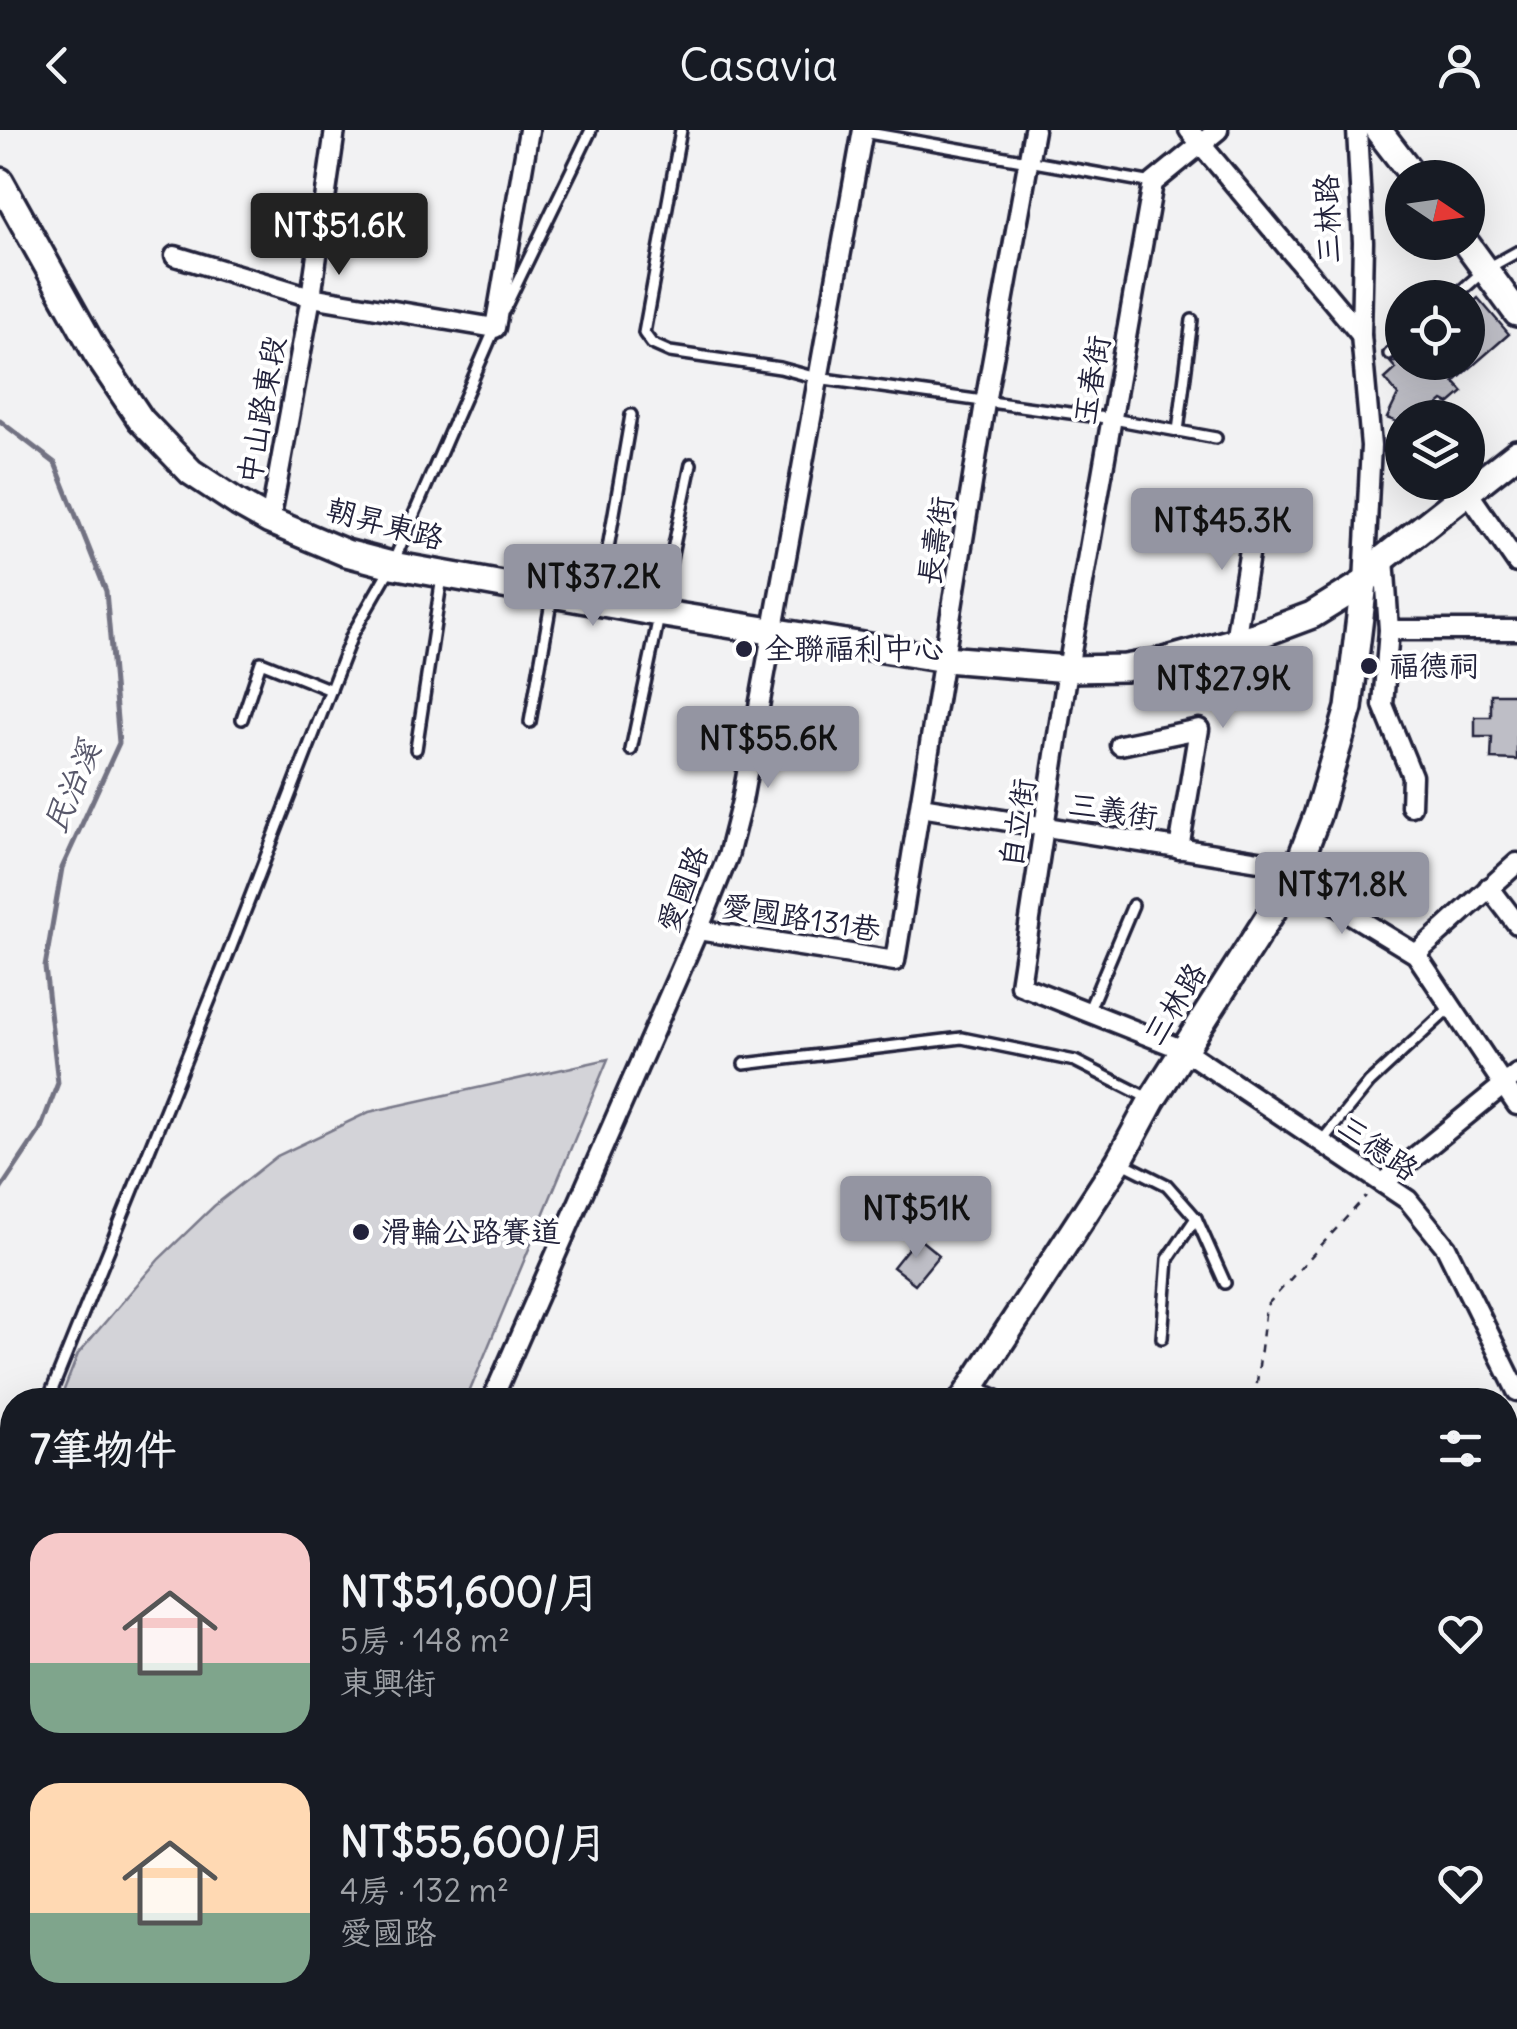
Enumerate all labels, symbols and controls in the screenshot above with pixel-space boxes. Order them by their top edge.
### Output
text: Casavia [679,37,838,93]
icon: back [30,38,85,93]
icon: person [1432,38,1487,93]
north arrow [1385,160,1485,260]
map controls [1385,160,1485,500]
street label: 三林路 [1306,173,1348,265]
pin: NT$51.6K [236,193,442,278]
text: NT$51.6K [273,205,405,246]
button: locate [1385,280,1485,380]
street label: 玉春街 [1064,332,1118,427]
street label: 中山路東段 [229,333,293,487]
button: layers [1385,400,1485,500]
pin: NT$45.3K [1119,488,1325,573]
street label: 朝昇東路 [322,489,448,557]
street label: 長壽街 [909,493,961,588]
text: NT$45.3K [1153,500,1291,541]
pin: NT$37.2K [490,544,696,629]
text: NT$37.2K [526,556,660,597]
place label: 全聯福利中心 [764,629,944,667]
marker: 全聯福利中心 [733,638,755,660]
pin: NT$27.9K [1120,646,1326,731]
place label: 福德祠 [1389,646,1479,684]
marker: 福德祠 [1358,655,1380,677]
text: NT$27.9K [1156,658,1290,699]
pin: NT$55.6K [665,706,871,791]
text: NT$55.6K [699,718,837,759]
water label: 民治溪 [34,733,110,839]
street label: 自立街 [991,775,1043,870]
street label: 三義街 [1066,784,1161,836]
street label: 愛國路 [648,840,716,937]
pin: NT$71.8K [1239,852,1445,937]
text: NT$71.8K [1277,864,1407,905]
street label: 愛國路131巷 [719,886,883,948]
street label: 三林路 [1134,955,1214,1052]
street label: 三德路 [1331,1106,1426,1189]
pin: NT$51K [835,1176,997,1261]
text: NT$51K [862,1188,970,1229]
place label: 滑輪公路賽道 [381,1212,561,1250]
marker: 滑輪公路賽道 [350,1221,372,1243]
icon: filters [1433,1421,1488,1476]
text: 7筆物件 [30,1423,177,1475]
text: NT$51,600/月 [340,1566,600,1618]
icon: home [110,1573,230,1693]
icon: heart [1433,1606,1488,1661]
text: 5房 · 148 m² [340,1620,510,1661]
text: 東興街 [340,1662,436,1703]
text: NT$55,600/月 [340,1816,608,1868]
icon: home [110,1823,230,1943]
icon: heart [1433,1856,1488,1911]
text: 4房 · 132 m² [340,1870,509,1911]
text: 愛國路 [340,1912,436,1953]

